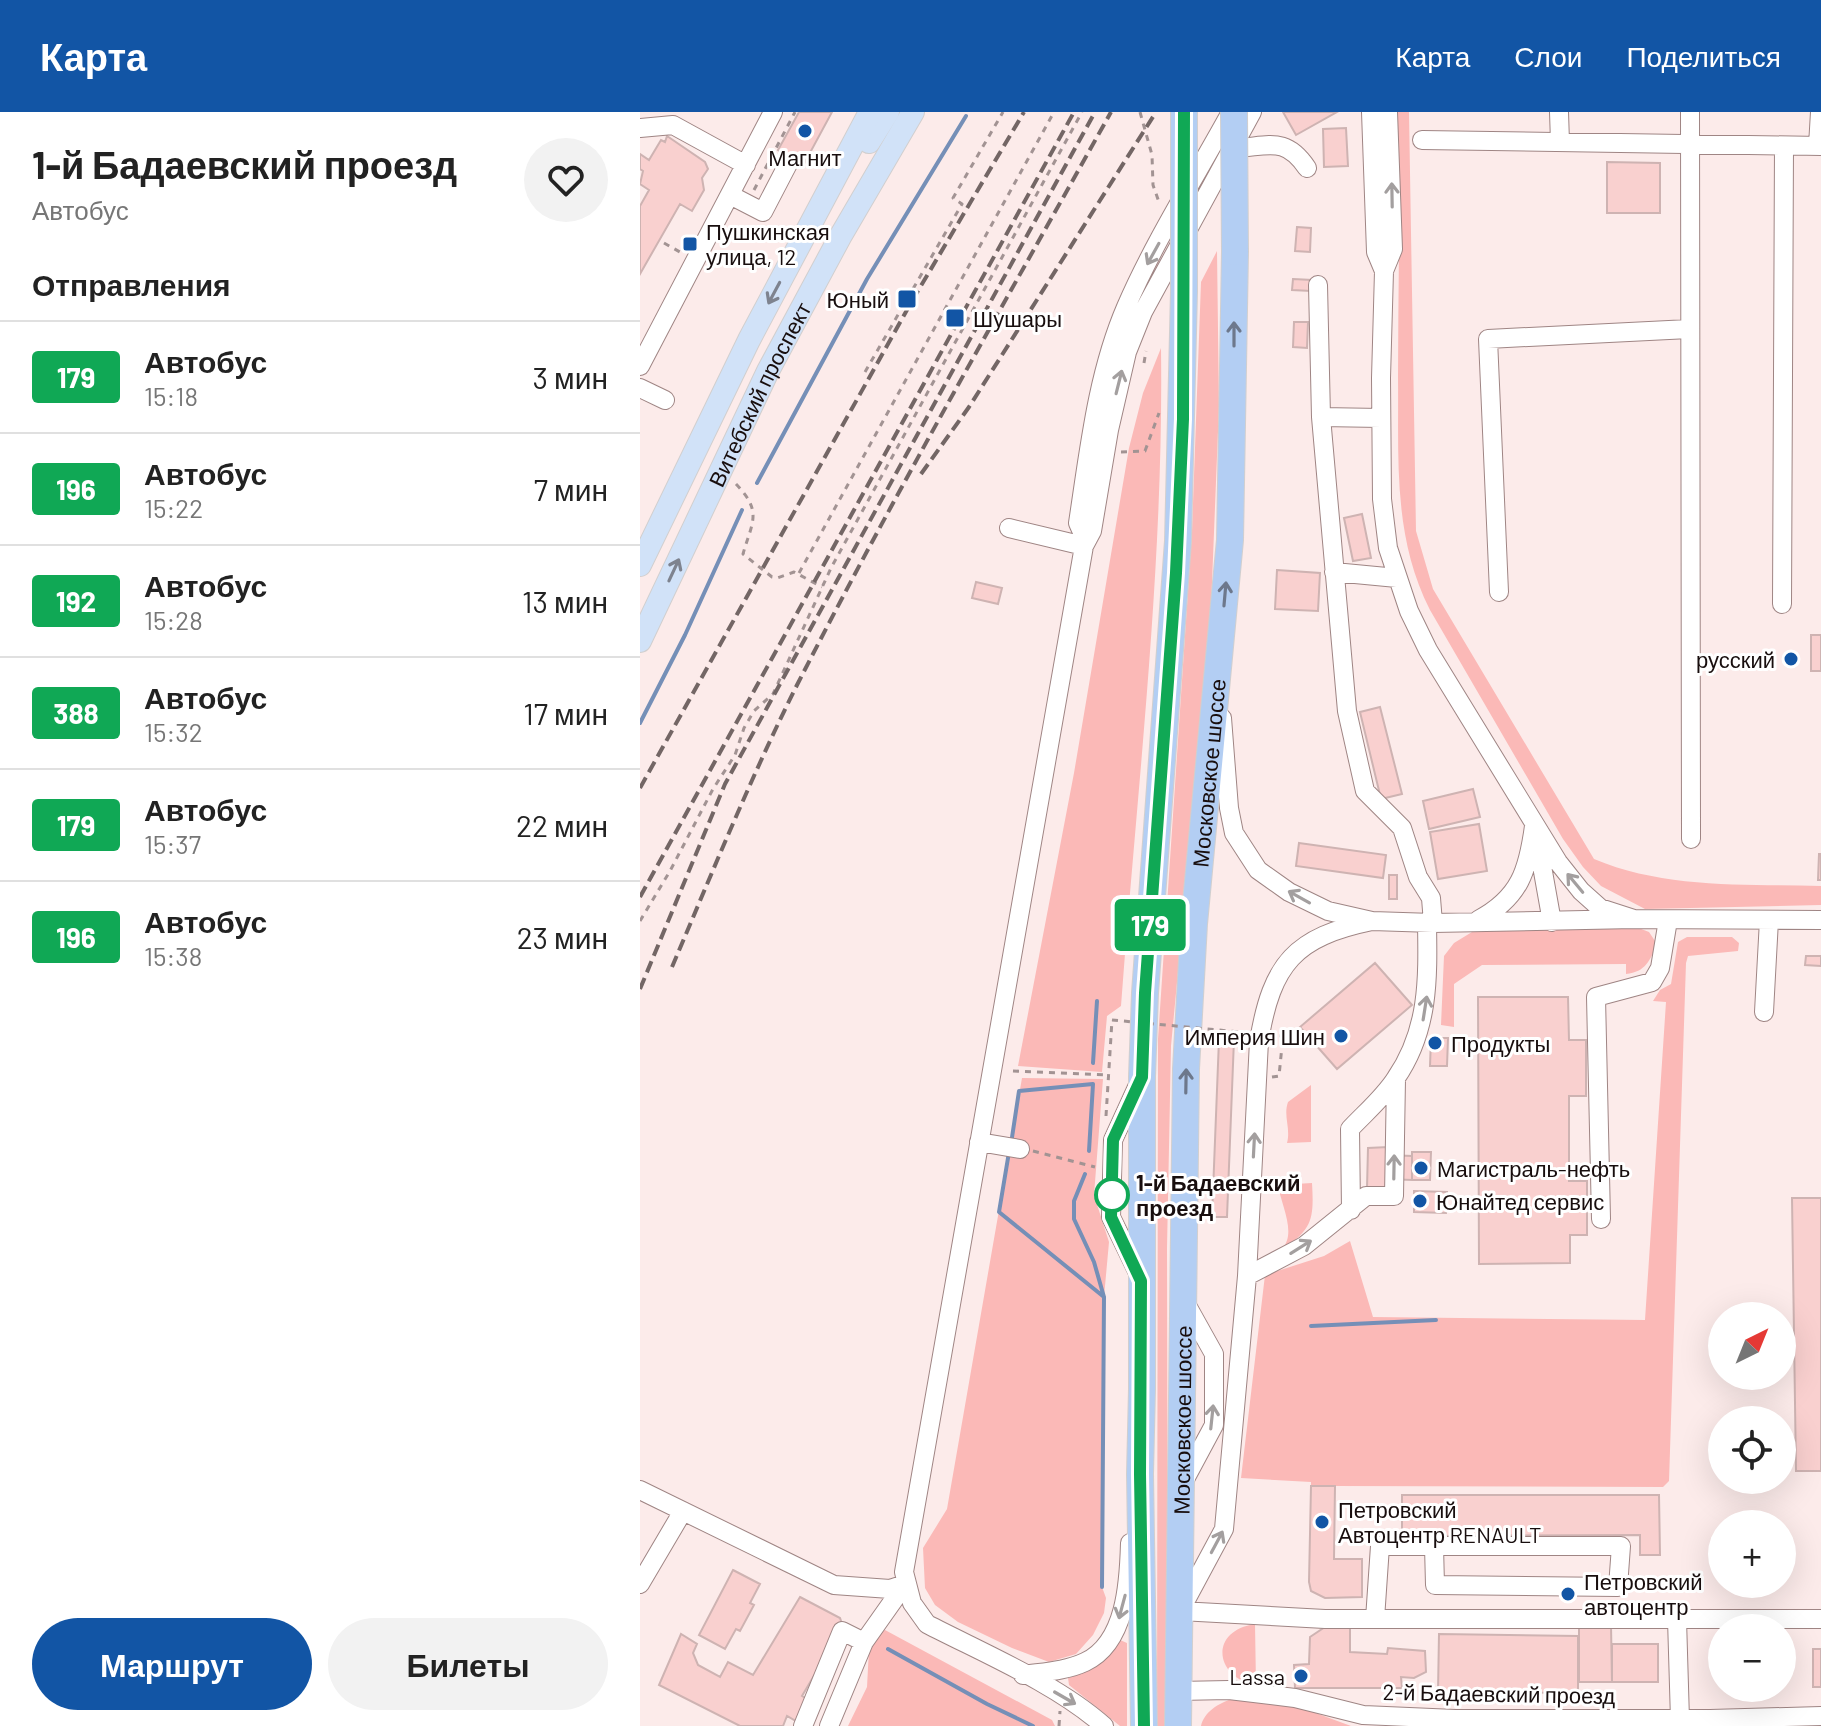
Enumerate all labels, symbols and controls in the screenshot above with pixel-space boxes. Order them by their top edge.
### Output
text: Карта [40,33,147,79]
text: Карта [1395,39,1470,73]
text: Слои [1514,39,1582,73]
text: Поделиться [1626,39,1781,73]
marker: Магнит [796,122,814,140]
button: heart [524,138,608,222]
text: 1-й Бадаевский проезд [32,141,457,187]
place label: Магнит [768,144,842,170]
one-way arrow [1384,182,1400,209]
text: Автобус [32,194,129,225]
place label: Пушкинская улица, 12 [706,218,830,270]
marker: Пушкинская улица, 12 [681,235,699,253]
one-way arrow [1145,242,1161,265]
text: Отправления [32,266,231,302]
one-way arrow [766,281,781,305]
place label: Юный [827,286,889,312]
marker: Юный [896,288,918,310]
street label: Витебский проспект [702,298,816,490]
place label: Шушары [973,305,1062,332]
marker: Шушары [944,307,966,329]
one-way arrow [1226,321,1242,348]
text: Автобус [144,343,267,379]
text: 3 мин [533,359,608,395]
text: 179 [57,360,95,394]
one-way arrow [1112,370,1127,395]
text: 15:18 [144,380,198,411]
text: Автобус [144,455,267,491]
text: 7 мин [534,471,608,507]
text: 196 [56,472,96,506]
text: 15:22 [144,492,203,523]
one-way arrow [667,559,682,583]
text: Автобус [144,567,267,603]
one-way arrow [1218,581,1233,608]
text: 13 мин [522,583,608,619]
text: 192 [56,584,96,618]
text: 15:28 [144,604,203,635]
place label: русский [1696,646,1775,673]
marker: русский [1782,650,1800,668]
street label: Московское шоссе [1186,677,1230,868]
text: Автобус [144,679,267,715]
text: 17 мин [523,695,608,731]
text: 388 [53,696,99,730]
text: 15:32 [144,716,203,747]
text: Автобус [144,791,267,827]
text: 22 мин [516,807,608,843]
text: 179 [57,808,95,842]
text: 15:37 [144,828,201,859]
one-way arrow [1566,873,1584,894]
one-way arrow [1287,889,1311,905]
line badge: 179 [1104,899,1196,951]
text: Автобус [144,903,267,939]
text: 179 [1131,908,1169,942]
text: 23 мин [517,919,608,955]
text: 196 [56,920,96,954]
text: 15:38 [144,940,202,971]
one-way arrow [1418,995,1433,1021]
place label: Империя Шин [1184,1023,1325,1050]
marker: Империя Шин [1332,1027,1350,1045]
place label: Продукты [1451,1030,1550,1057]
marker: Продукты [1426,1034,1444,1052]
one-way arrow [1178,1068,1194,1095]
one-way arrow [1246,1132,1261,1159]
one-way arrow [1387,1154,1402,1181]
place label: Магистраль-нефть [1437,1155,1630,1182]
marker: Магистраль-нефть [1412,1159,1430,1177]
place label: 1-й Бадаевский проезд [1136,1169,1300,1221]
marker: 1-й Бадаевский проезд [1095,1178,1129,1212]
place label: Юнайтед сервис [1436,1188,1604,1215]
marker: Юнайтед сервис [1411,1192,1429,1210]
one-way arrow [1289,1238,1312,1254]
north arrow [1708,1302,1796,1390]
map controls [1708,1302,1796,1702]
street label: Московское шоссе [1168,1325,1196,1515]
one-way arrow [1205,1404,1220,1431]
button: locate [1708,1406,1796,1494]
place label: Петровский Автоцентр RENAULT [1338,1496,1542,1548]
button: + [1708,1510,1796,1598]
marker: Петровский Автоцентр RENAULT [1313,1513,1331,1531]
one-way arrow [1210,1531,1225,1555]
place label: Петровский автоцентр [1584,1568,1703,1620]
marker: Петровский автоцентр [1559,1585,1577,1603]
one-way arrow [1114,1593,1129,1619]
button: − [1708,1614,1796,1702]
button: Маршрут [32,1618,312,1710]
button: Билеты [328,1618,608,1710]
place label: Lassa [1229,1663,1285,1689]
marker: Lassa [1292,1667,1310,1685]
street label: 2-й Бадаевский проезд [1382,1678,1616,1709]
one-way arrow [1053,1690,1076,1706]

